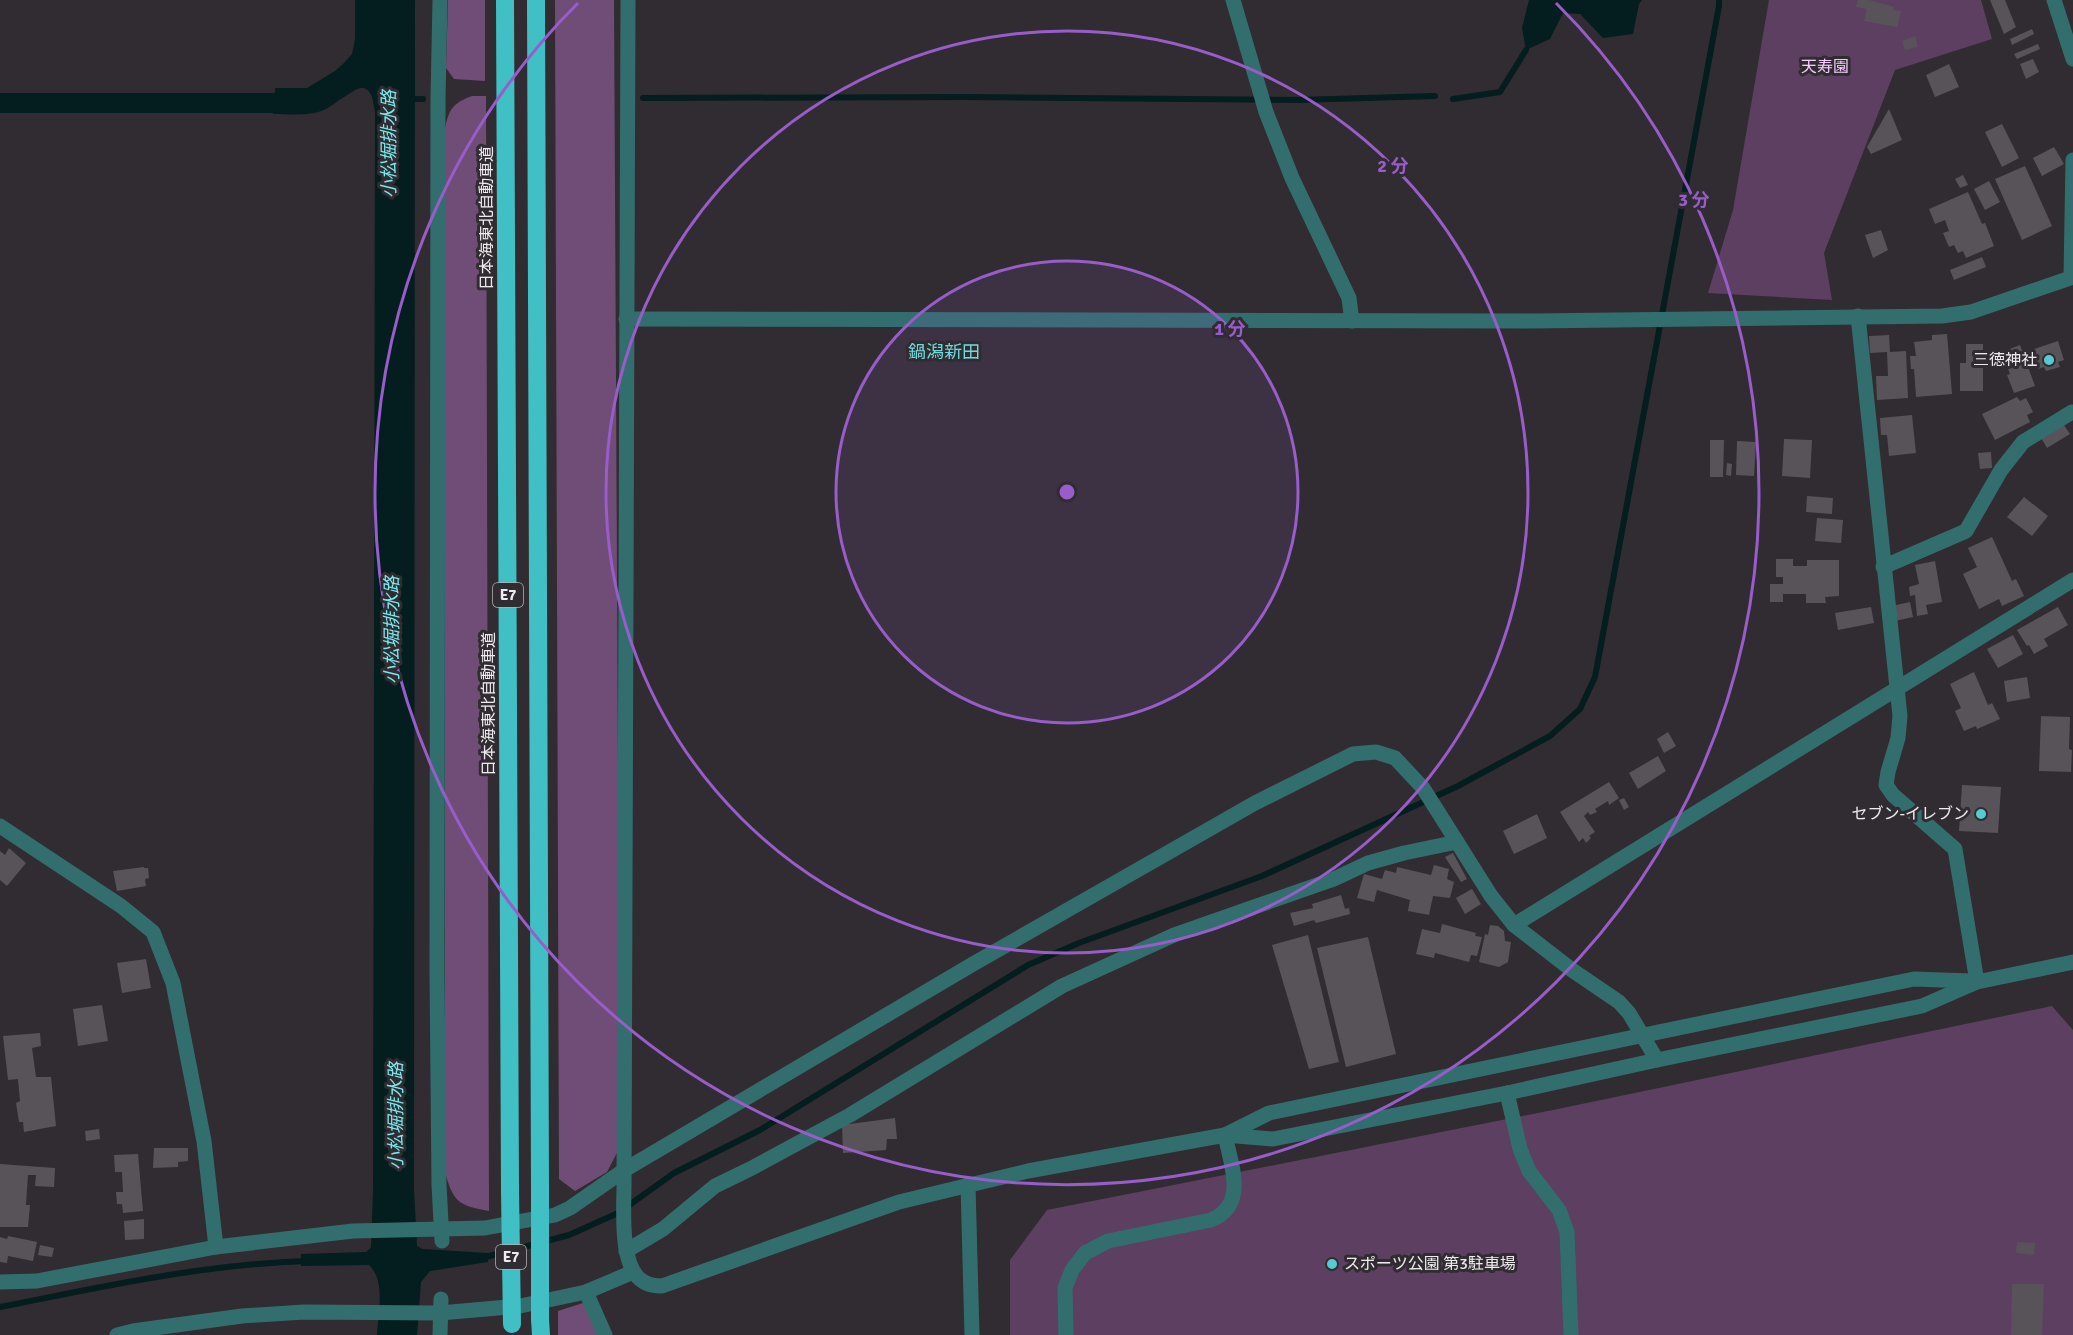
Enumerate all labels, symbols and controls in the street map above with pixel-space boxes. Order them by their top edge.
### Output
park label: 天寿園 [1801,57,1849,77]
water label: 小松堀排水路 [378,88,400,198]
street label: 日本海東北自動車道 [477,146,497,290]
text: 2 分 [1377,155,1409,177]
text: 3 分 [1678,189,1710,211]
text: 1 分 [1214,318,1246,340]
district label: 鍋潟新田 [908,341,980,363]
place label: 三徳神社 [1973,350,2037,370]
marker: 三徳神社 [2042,353,2056,367]
centre of rings [1057,482,1077,502]
water label: 小松堀排水路 [381,574,403,684]
road number: E7 [493,583,523,607]
street label: 日本海東北自動車道 [479,632,499,776]
place label: セブン-イレブン [1851,804,1969,824]
marker: セブン-イレブン [1974,807,1988,821]
water label: 小松堀排水路 [385,1060,407,1170]
road number: E7 [496,1245,526,1269]
place label: スポーツ公園 第3駐車場 [1344,1254,1516,1274]
marker: スポーツ公園 第3駐車場 [1325,1257,1339,1271]

